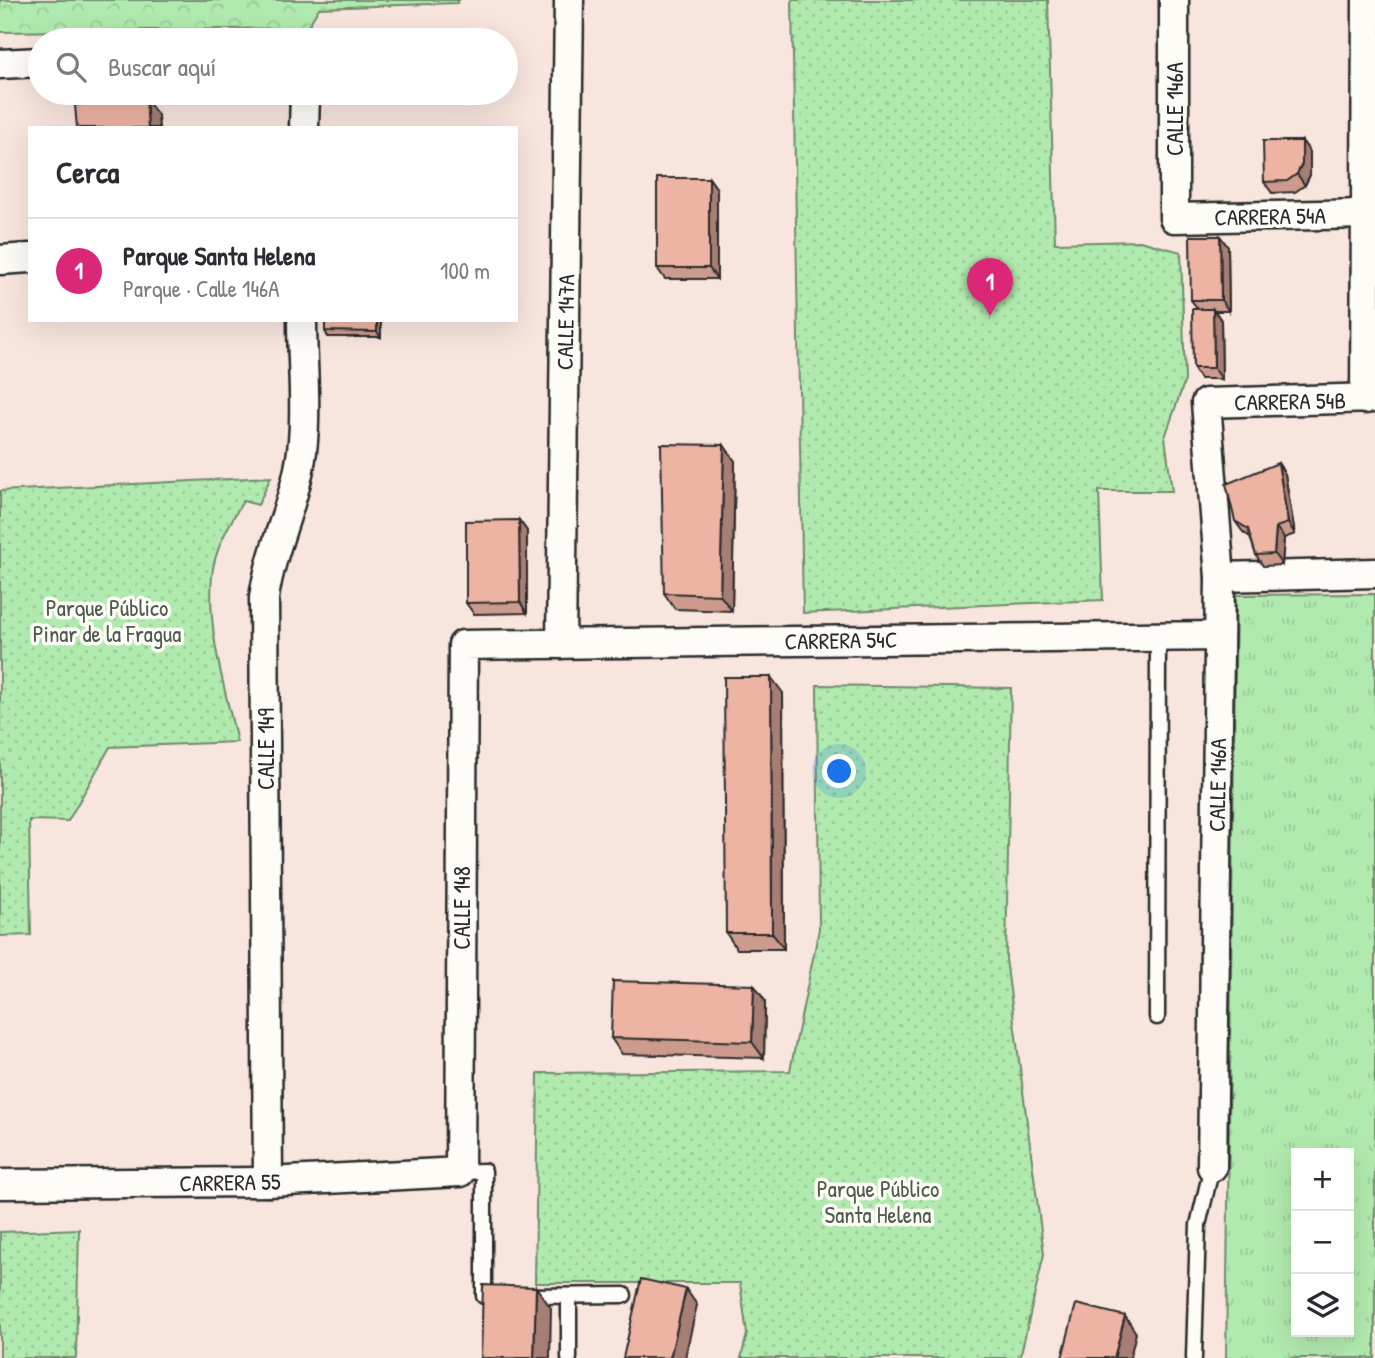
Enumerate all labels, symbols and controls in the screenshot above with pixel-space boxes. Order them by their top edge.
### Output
search box [28,28,518,105]
icon: search [52,48,90,86]
text: Buscar aquí [108,49,216,84]
street label: CALLE 146A [1159,62,1190,156]
text: Cerca [56,152,119,192]
street label: CARRERA 54A [1214,200,1326,232]
text: Parque Santa Helena [123,238,315,273]
text: 1 [75,255,83,286]
text: 100 m [440,255,490,286]
pin: 1 [967,258,1013,316]
text: Parque · Calle 146A [123,273,279,304]
street label: CALLE 147A [549,274,581,370]
street label: CARRERA 54B [1234,385,1346,417]
park label: Parque Público Pinar de la Fragua [33,592,181,649]
street label: CARRERA 54C [784,624,898,656]
street label: CALLE 149 [250,708,281,790]
street label: CALLE 146A [1201,738,1233,832]
your location [822,754,856,788]
street label: CALLE 148 [446,866,477,950]
map controls [1291,1148,1354,1337]
button: + [1291,1148,1354,1211]
street label: CARRERA 55 [179,1166,281,1198]
park label: Parque Público Santa Helena [817,1173,939,1230]
button: − [1291,1211,1354,1274]
button: layers [1291,1274,1354,1337]

